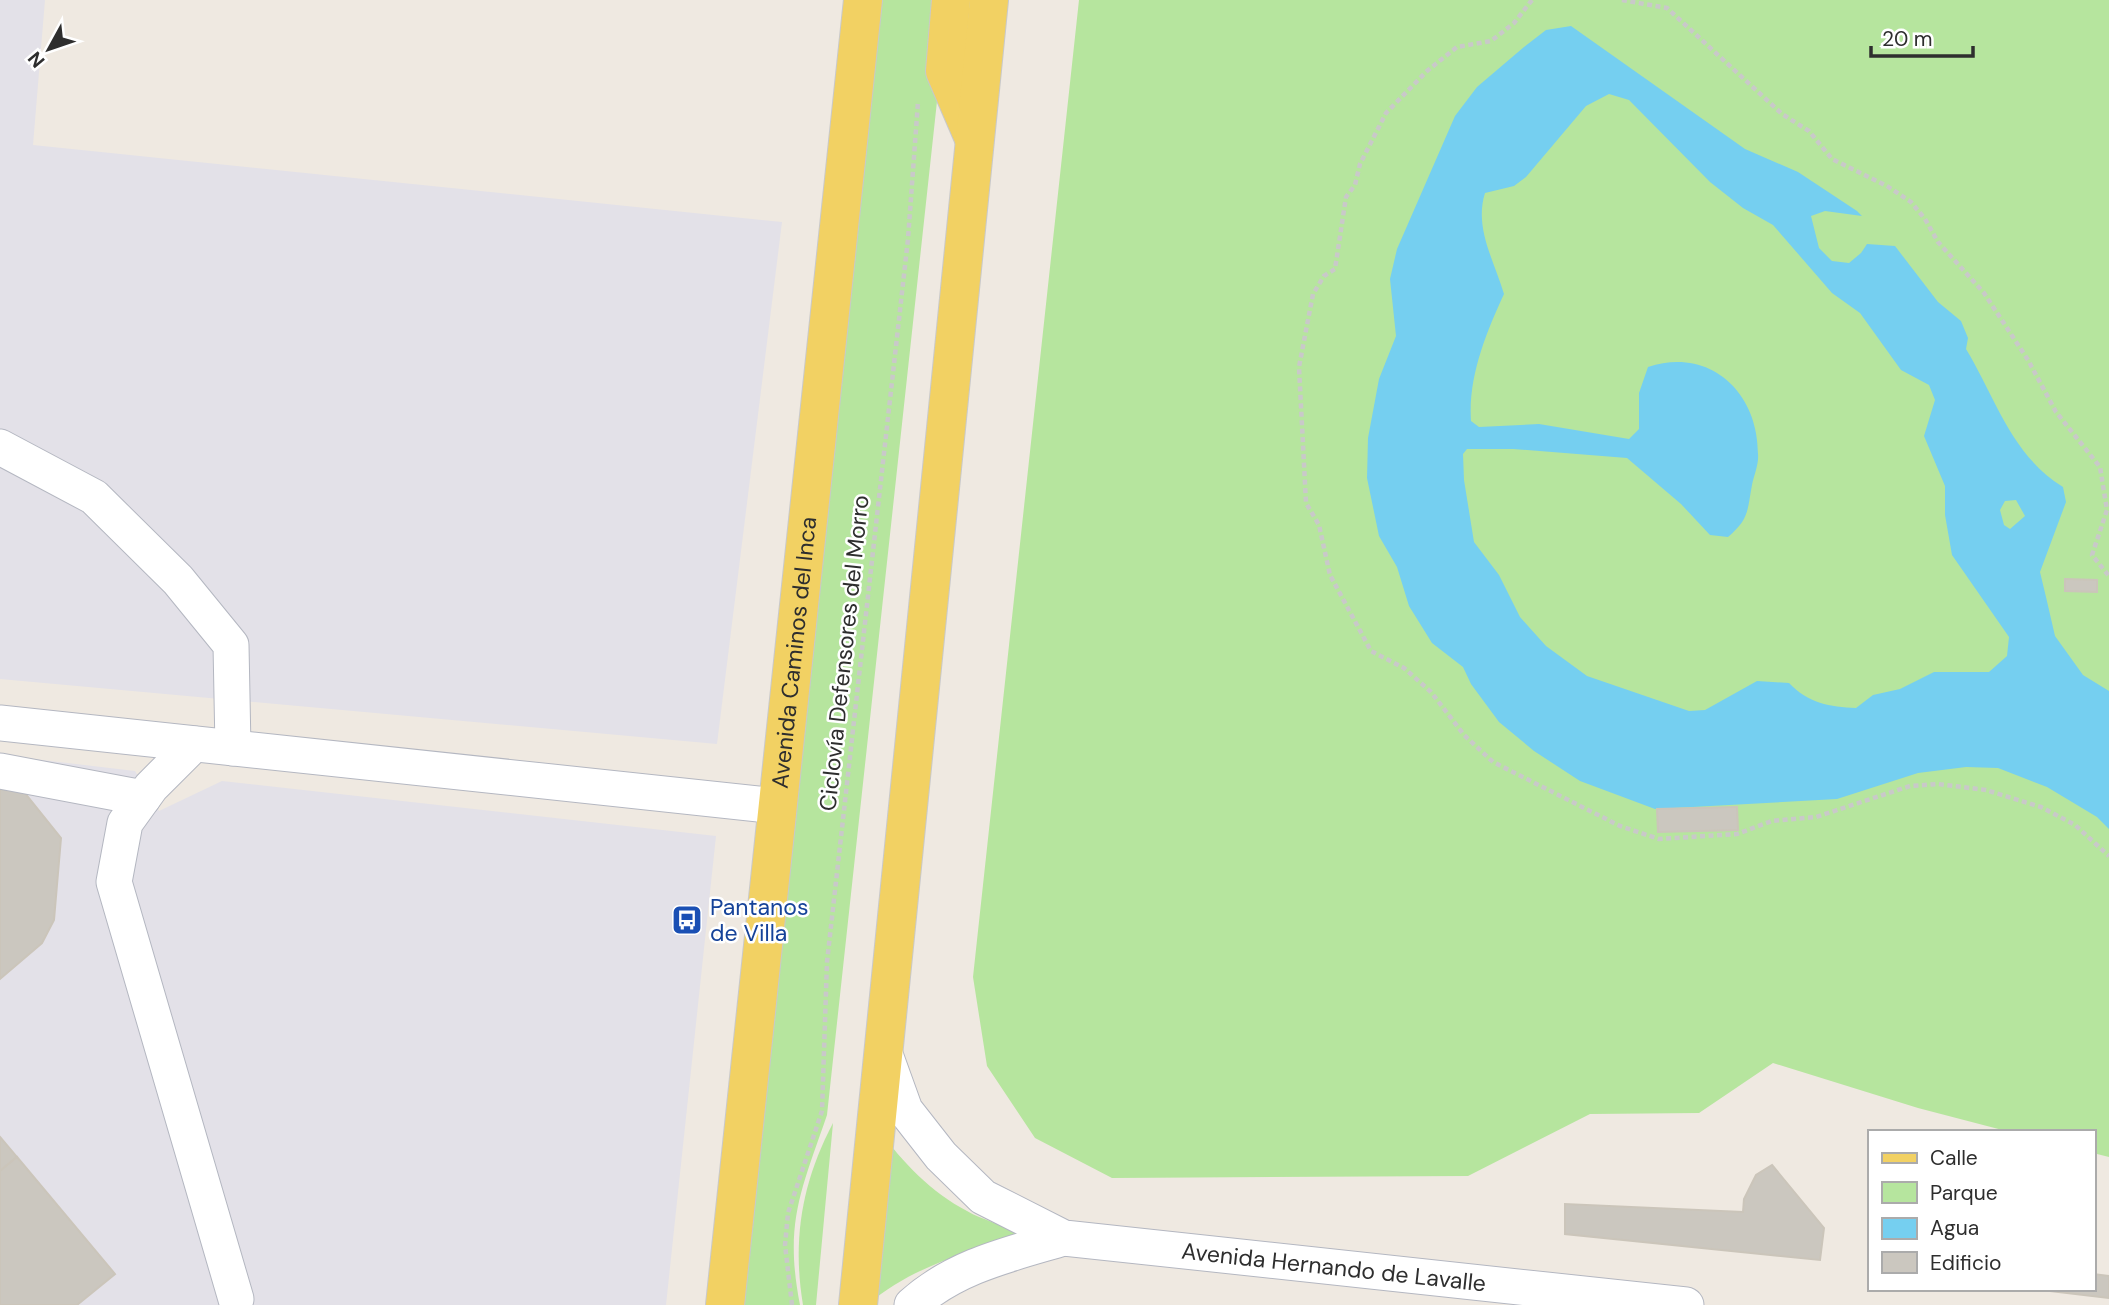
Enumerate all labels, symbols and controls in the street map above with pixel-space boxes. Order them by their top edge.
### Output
north arrow [14,14,84,84]
scale bar [1871,14,1972,58]
text: 20 m [1882,25,1933,53]
text: N [22,46,50,73]
street label: Ciclovía Defensores del Morro [812,493,876,813]
street label: Avenida Caminos del Inca [765,515,823,790]
place label: Pantanos de Villa [710,892,808,948]
bus stop icon: Pantanos de Villa [670,903,704,937]
legend [1868,1130,2095,1291]
text: Calle [1930,1144,1978,1172]
text: Parque [1930,1179,1998,1207]
text: Agua [1930,1214,1979,1242]
street label: Avenida Hernando de Lavalle [1180,1236,1488,1298]
text: Edificio [1930,1249,2001,1277]

